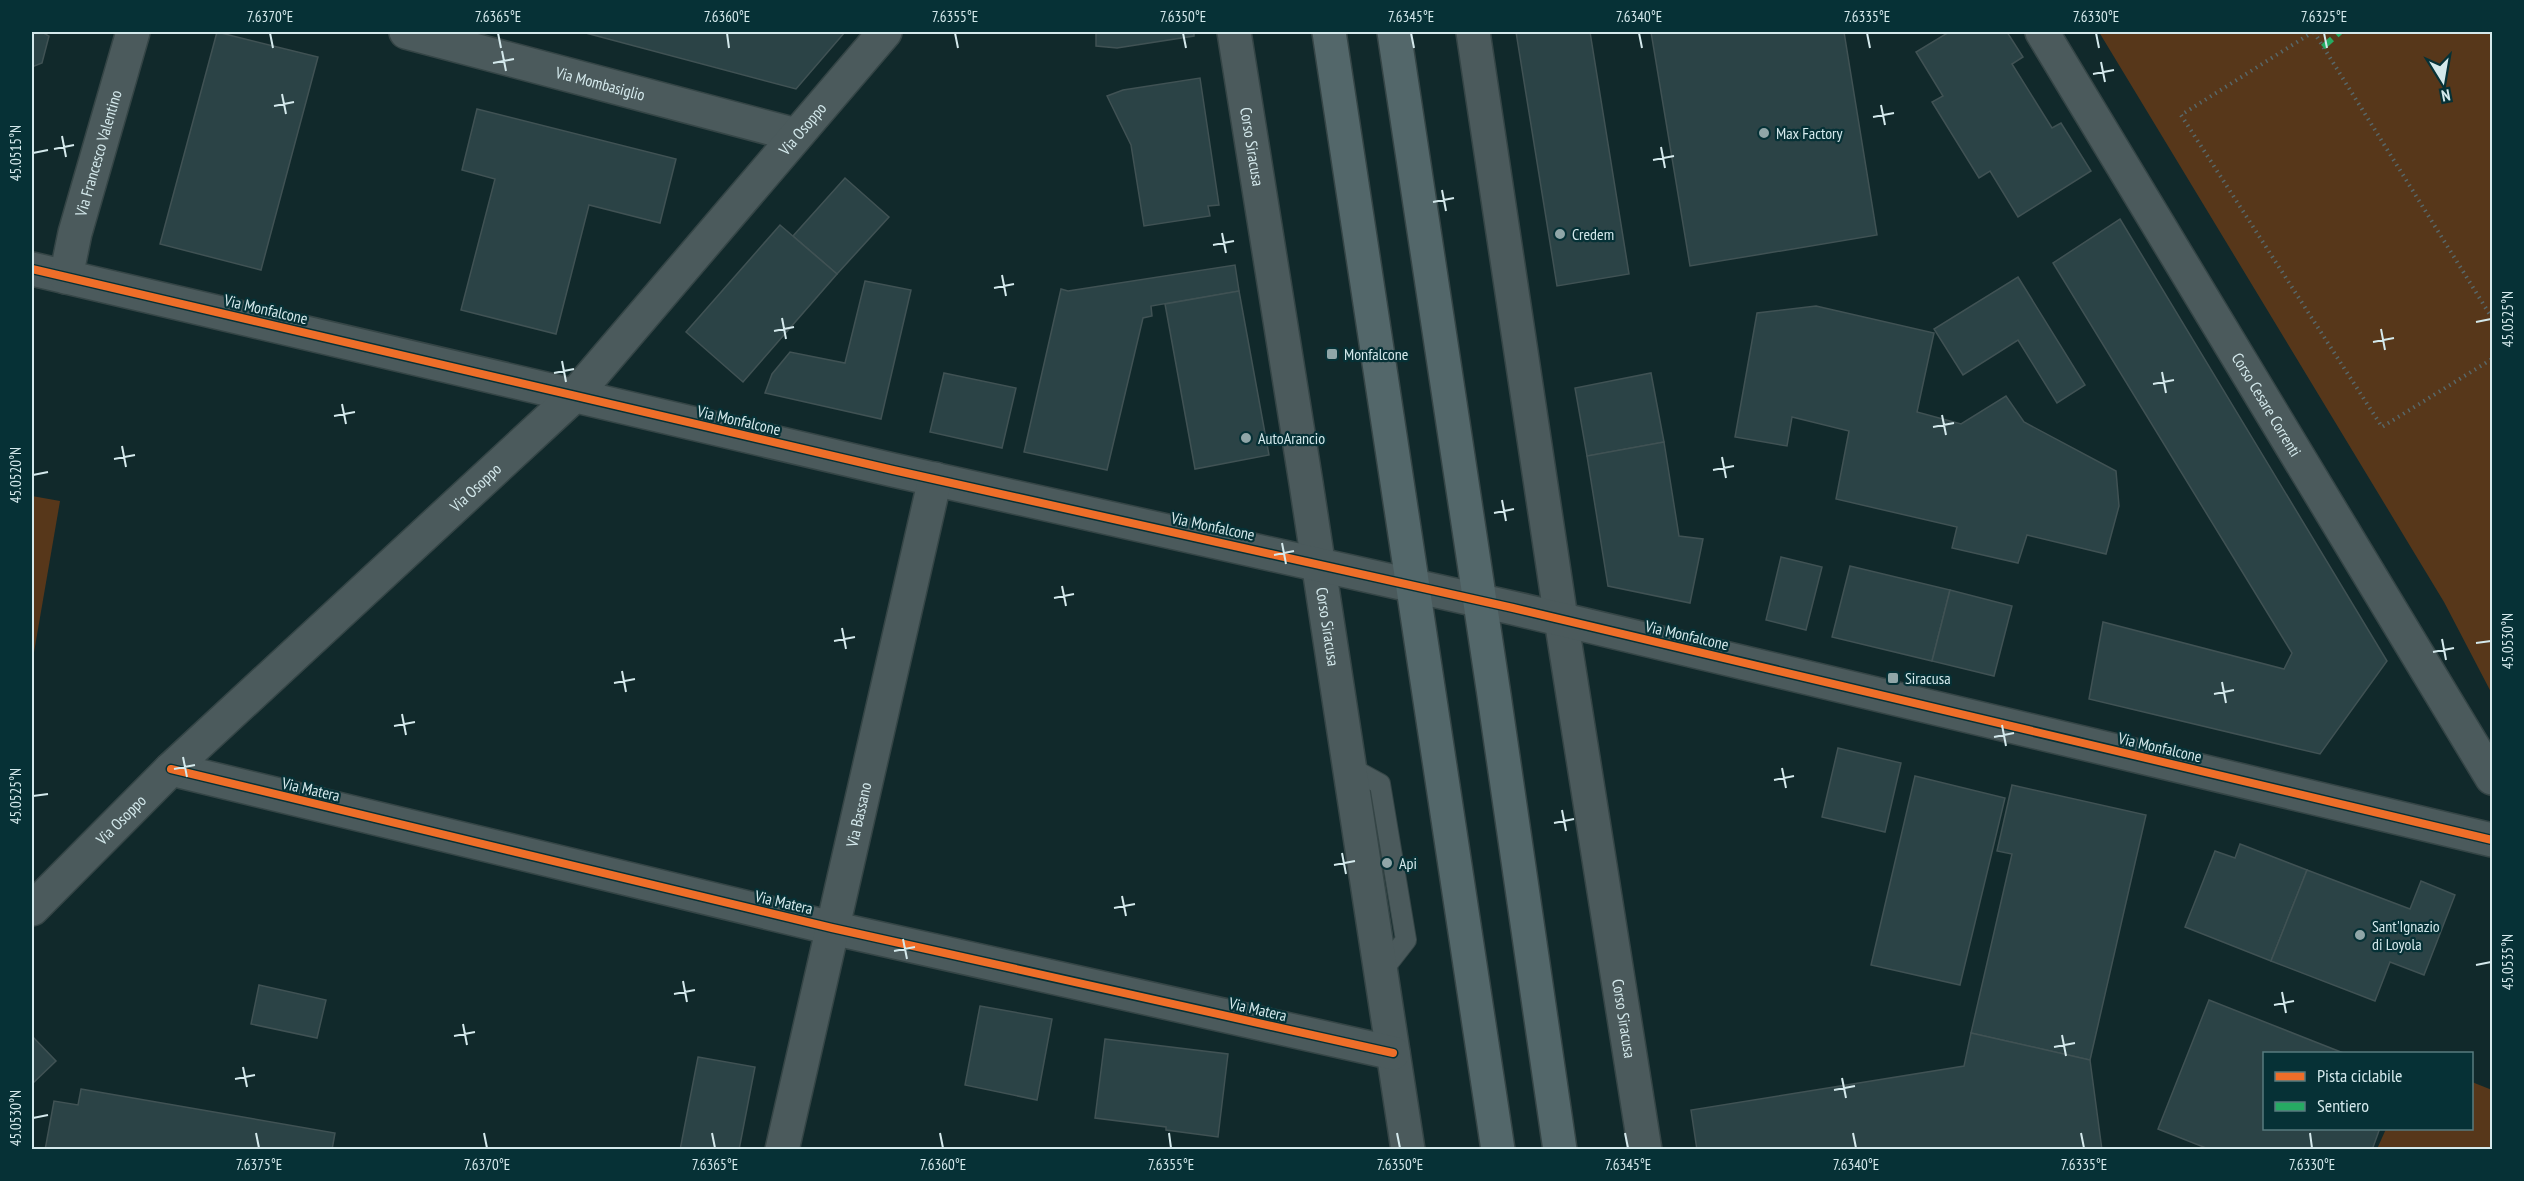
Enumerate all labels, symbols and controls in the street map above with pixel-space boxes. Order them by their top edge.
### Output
text: 7.6370°E [247,7,293,26]
text: 7.6365°E [475,7,521,26]
text: 7.6360°E [704,7,750,26]
text: 7.6355°E [932,7,978,26]
text: 7.6350°E [1160,7,1206,26]
text: 7.6345°E [1388,7,1434,26]
text: 7.6340°E [1616,7,1662,26]
text: 7.6335°E [1844,7,1890,26]
text: 7.6330°E [2073,7,2119,26]
text: 7.6325°E [2301,7,2347,26]
north arrow [2413,51,2473,111]
street label: Via Mombasiglio [553,62,647,105]
text: N [2440,85,2452,106]
street label: Via Francesco Valentino [70,88,126,220]
street label: Via Osoppo [774,98,830,160]
street label: Corso Siracusa [1236,106,1268,187]
place label: Max Factory [1776,123,1842,143]
text: 45.0515°N [6,125,25,181]
marker: Max Factory [1757,126,1771,140]
place label: Credem [1572,224,1614,244]
marker: Credem [1553,227,1567,241]
street label: Via Monfalcone [221,289,310,328]
text: 45.0525°N [2498,291,2517,347]
place label: Monfalcone [1344,344,1408,364]
marker: Monfalcone [1325,347,1339,361]
street label: Corso Cesare Correnti [2228,349,2306,460]
street label: Via Monfalcone [694,400,783,439]
place label: AutoArancio [1258,428,1325,448]
marker: AutoArancio [1239,431,1253,445]
text: 45.0520°N [6,447,25,503]
street label: Via Osoppo [445,459,505,517]
street label: Via Monfalcone [1168,507,1257,545]
street label: Corso Siracusa [1312,586,1344,667]
text: 45.0530°N [2498,613,2517,669]
street label: Via Monfalcone [1642,615,1731,654]
place label: Siracusa [1905,668,1951,688]
marker: Siracusa [1886,671,1900,685]
street label: Via Monfalcone [2115,727,2204,766]
text: 45.0525°N [6,768,25,824]
street label: Via Matera [279,772,342,805]
street label: Via Bassano [841,780,876,850]
street label: Via Osoppo [91,790,150,850]
place label: Api [1399,853,1417,873]
marker: Api [1380,856,1394,870]
street label: Via Matera [752,885,815,918]
place label: Sant'Ignazio di Loyola [2372,916,2440,954]
marker: Sant'Ignazio di Loyola [2353,928,2367,942]
text: 45.0535°N [2498,934,2517,990]
street label: Corso Siracusa [1608,978,1640,1059]
street label: Via Matera [1226,992,1289,1025]
legend [2263,1052,2473,1130]
text: Pista ciclabile [2317,1064,2403,1087]
text: 45.0530°N [6,1090,25,1146]
text: Sentiero [2317,1094,2369,1117]
text: 7.6375°E [236,1155,282,1174]
text: 7.6370°E [464,1155,510,1174]
text: 7.6365°E [692,1155,738,1174]
text: 7.6360°E [920,1155,966,1174]
text: 7.6355°E [1148,1155,1194,1174]
text: 7.6350°E [1377,1155,1423,1174]
text: 7.6345°E [1605,1155,1651,1174]
text: 7.6340°E [1833,1155,1879,1174]
text: 7.6335°E [2061,1155,2107,1174]
text: 7.6330°E [2289,1155,2335,1174]

